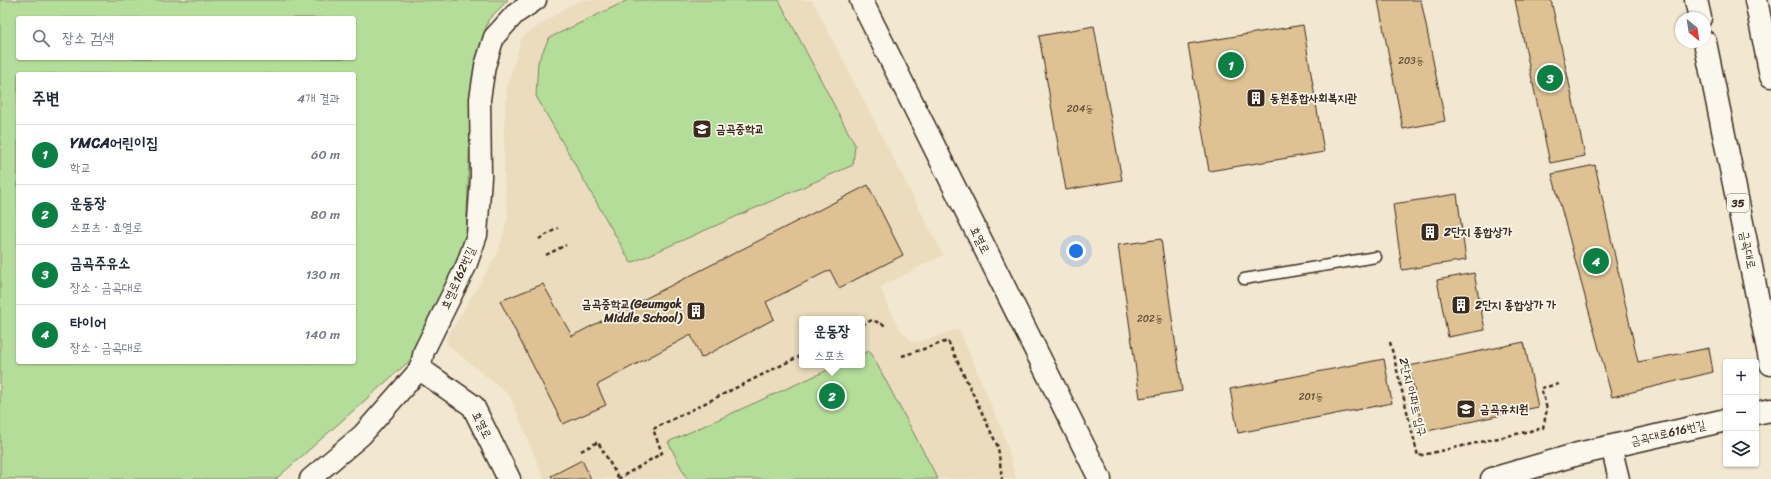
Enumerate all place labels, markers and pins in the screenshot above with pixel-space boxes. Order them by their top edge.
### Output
pin: 1 [1218,50,1244,80]
pin: 3 [1537,63,1563,93]
building icon: 동원종합사회복지관 [1245,87,1267,109]
place label: 동원종합사회복지관 [1270,87,1357,109]
school or university icon: 금곡중학교 [691,118,713,140]
place label: 금곡중학교 [716,118,764,140]
building icon: 2단지 종합상가 [1419,221,1441,243]
place label: 2단지 종합상가 [1443,221,1512,243]
pin: 4 [1583,246,1609,276]
place label: 금곡중학교(Geumgok Middle School) [582,293,683,329]
building icon: 2단지 종합상가 가 [1450,294,1472,316]
place label: 2단지 종합상가 가 [1474,294,1556,316]
building icon: 금곡중학교(Geumgok Middle School) [685,300,707,322]
pin: 2 [819,381,845,411]
school or university icon: 금곡유치원 [1455,398,1477,420]
place label: 금곡유치원 [1480,398,1529,420]

